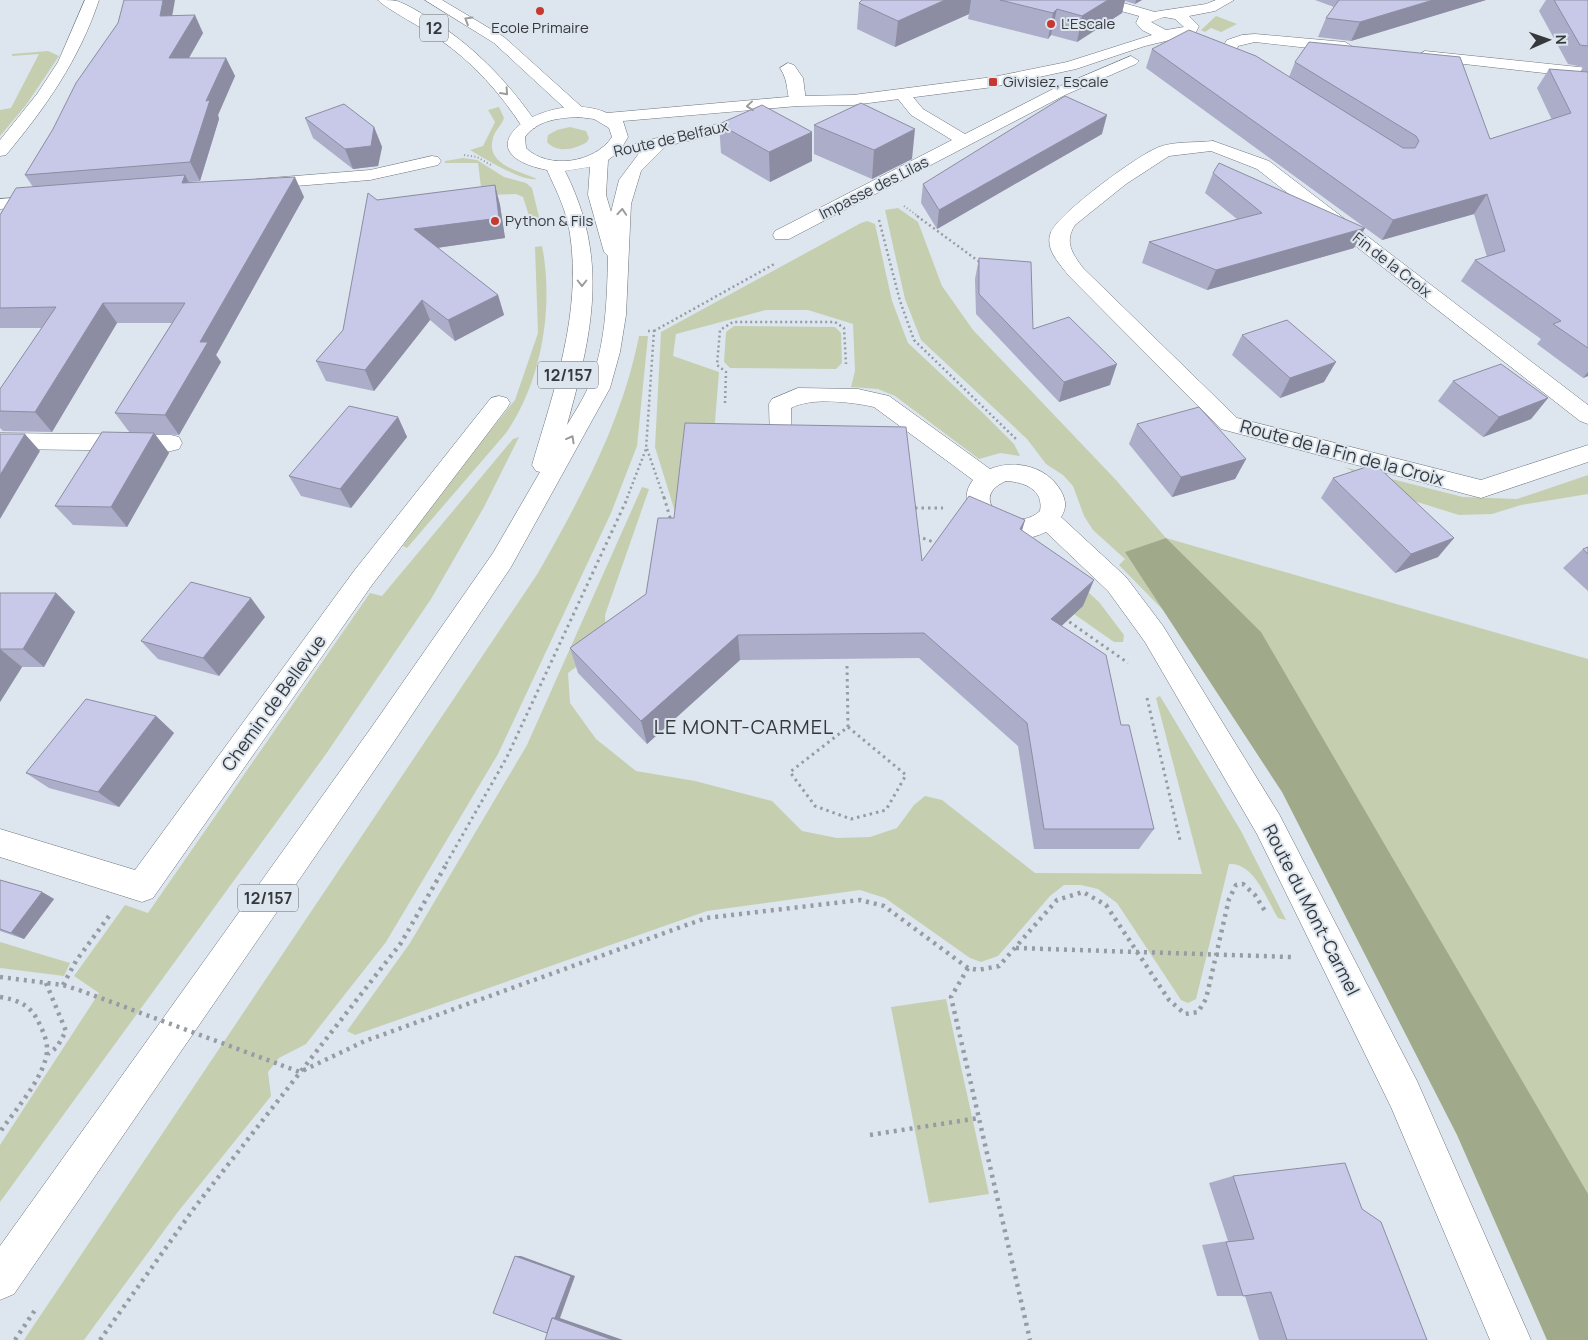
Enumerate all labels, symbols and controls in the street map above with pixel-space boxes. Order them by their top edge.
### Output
marker: Ecole Primaire [534,5,546,17]
place label: L'Escale [1061,13,1116,34]
road number: 12 [420,14,448,42]
north arrow [1523,15,1573,65]
one-way arrow [465,16,474,26]
place label: Ecole Primaire [491,17,589,38]
marker: L'Escale [1045,18,1057,30]
text: N [1552,34,1571,45]
place label: Givisiez, Escale [1003,71,1109,92]
marker: Givisiez, Escale [987,76,999,88]
one-way arrow [500,86,509,95]
one-way arrow [745,100,753,111]
street label: Route de Belfaux [611,115,730,162]
street label: Impasse des Lilas [815,151,932,224]
one-way arrow [616,208,627,216]
place label: Python & Fils [505,210,594,231]
marker: Python & Fils [489,215,501,227]
street label: Fin de la Croix [1349,227,1436,302]
one-way arrow [577,280,587,287]
road number: 12/157 [538,362,598,388]
street label: Route de la Fin de la Croix [1238,413,1447,491]
one-way arrow [565,435,575,444]
street label: Chemin de Bellevue [216,629,331,775]
district label: LE MONT-CARMEL [654,713,834,740]
street label: Route du Mont-Carmel [1258,820,1366,999]
road number: 12/157 [238,884,298,911]

